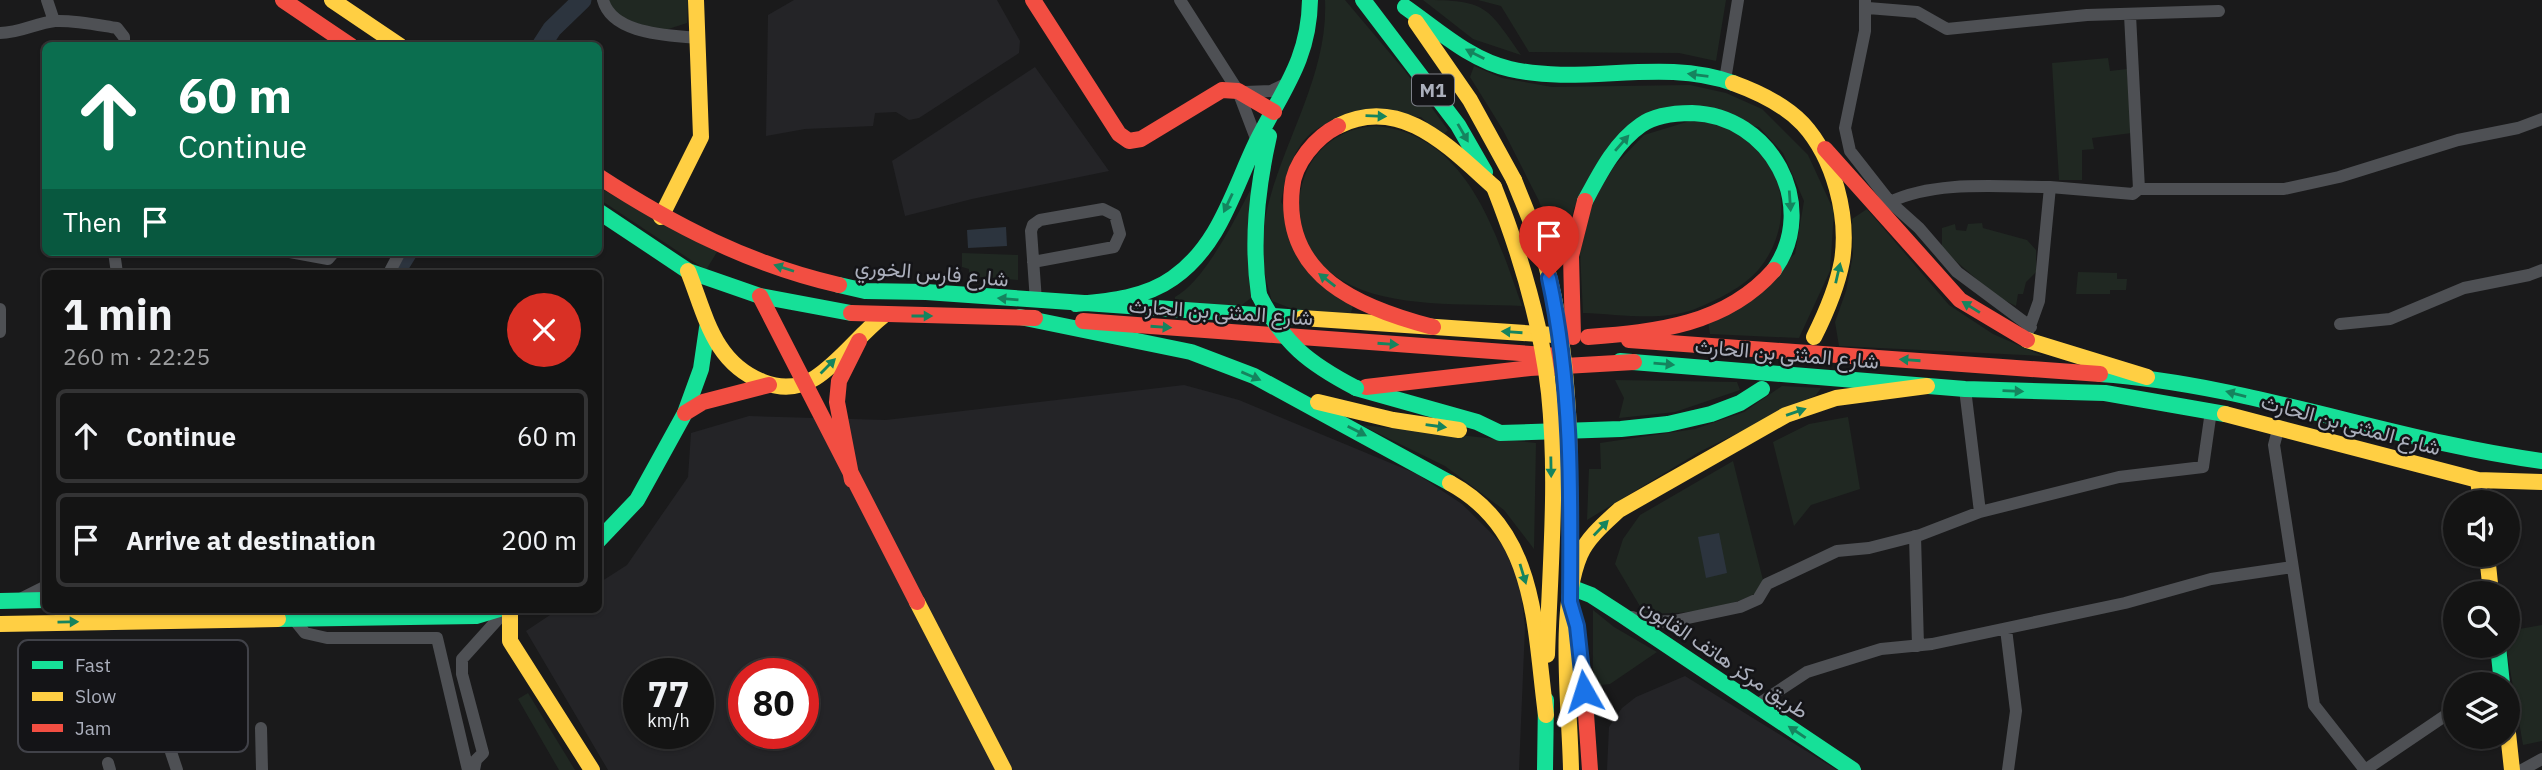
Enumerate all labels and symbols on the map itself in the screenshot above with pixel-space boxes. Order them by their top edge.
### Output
one-way arrow [1464,48,1484,60]
one-way arrow [1687,69,1709,80]
road number: M1 [1412,74,1454,106]
one-way arrow [1365,111,1387,122]
one-way arrow [1456,123,1469,142]
one-way arrow [1614,135,1629,152]
one-way arrow [1785,190,1796,212]
one-way arrow [1222,193,1234,213]
pin [1519,206,1579,278]
street label: شارع فارس الخوري [854,251,1010,297]
one-way arrow [1833,262,1844,284]
one-way arrow [774,263,795,273]
one-way arrow [1318,272,1336,287]
street label: شارع المثنى بن الحارث [1128,291,1314,332]
one-way arrow [997,293,1019,304]
one-way arrow [1961,301,1981,314]
one-way arrow [911,310,933,322]
one-way arrow [1150,322,1172,333]
one-way arrow [1501,327,1523,338]
street label: شارع المثنى بن الحارث [1694,331,1880,376]
one-way arrow [1377,339,1399,350]
one-way arrow [1899,355,1921,366]
one-way arrow [820,357,837,374]
one-way arrow [1653,359,1675,370]
one-way arrow [1241,370,1261,382]
one-way arrow [2002,385,2024,396]
street label: شارع المثنى بن الحارث [2258,387,2444,462]
one-way arrow [2226,389,2247,399]
one-way arrow [1785,406,1806,417]
one-way arrow [1425,421,1447,432]
one-way arrow [1347,426,1367,437]
one-way arrow [1545,457,1557,479]
one-way arrow [1593,520,1609,537]
one-way arrow [1518,564,1528,585]
street label: طريق مركز هاتف القابون [1636,591,1814,725]
one-way arrow [57,617,79,628]
legend [18,640,248,752]
text: Fast [75,653,111,677]
position arrow [1547,654,1621,728]
speed limit sign: 80 [728,658,819,749]
text: Slow [75,684,116,708]
text: Jam [75,716,111,740]
one-way arrow [1787,726,1806,739]

